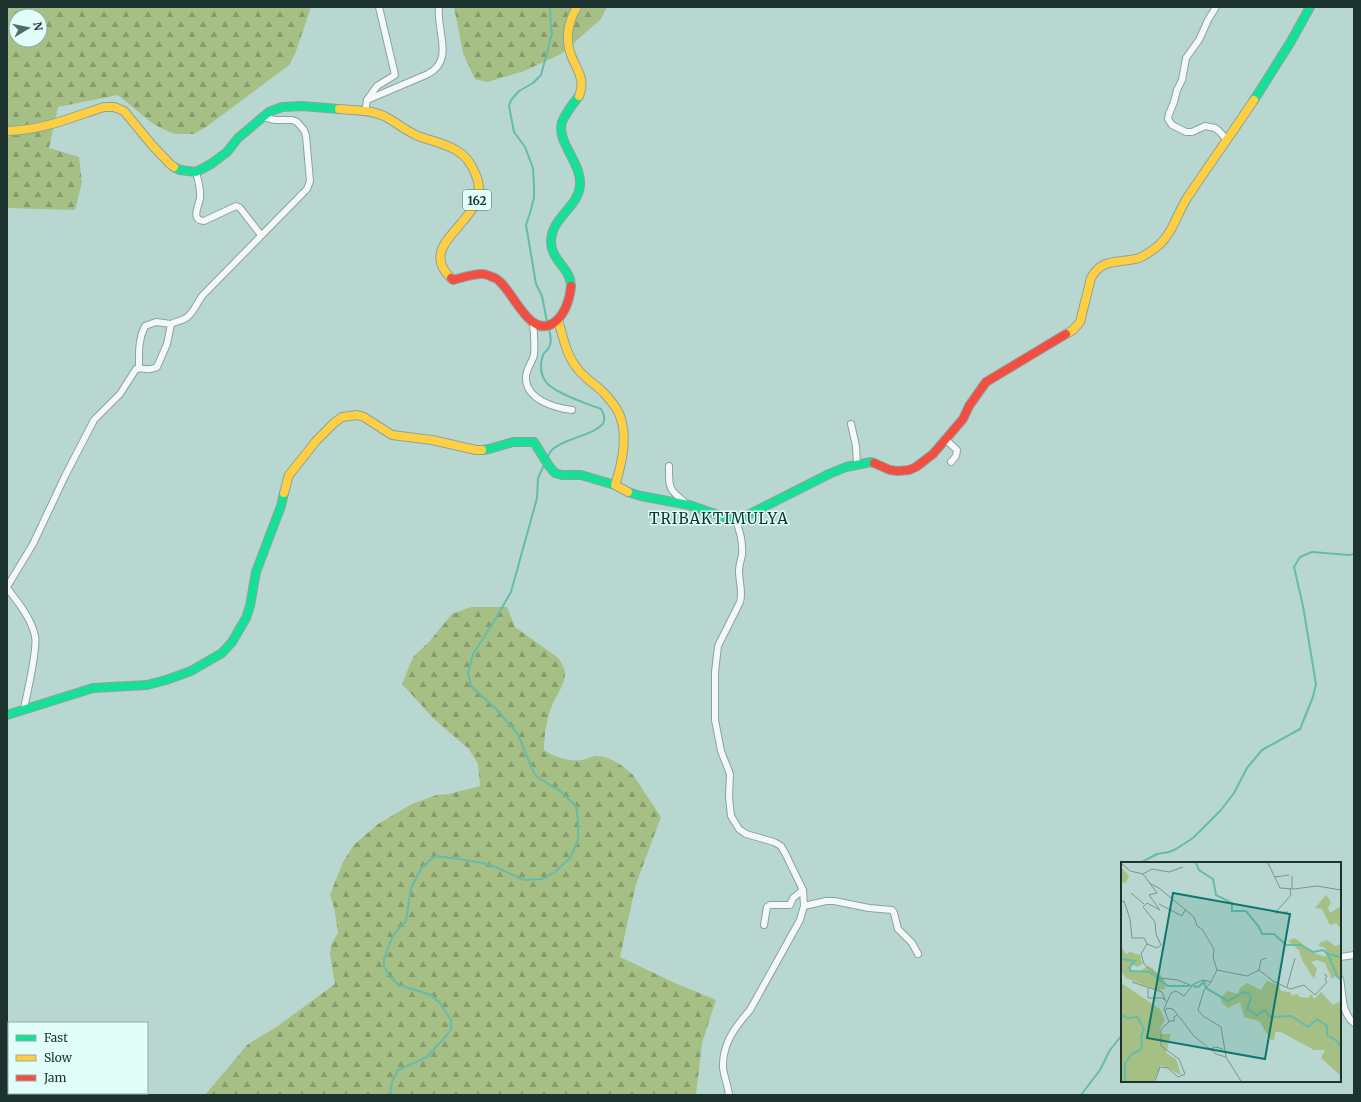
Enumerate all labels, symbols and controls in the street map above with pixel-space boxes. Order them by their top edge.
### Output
north arrow [8,8,48,48]
text: N [30,21,46,32]
road number: 162 [463,190,491,210]
district label: TRIBAKTIMULYA [649,509,789,528]
inset map [1121,862,1341,1082]
legend [8,1022,148,1094]
text: Fast [44,1030,68,1045]
text: Slow [44,1050,73,1065]
text: Jam [43,1070,67,1085]

